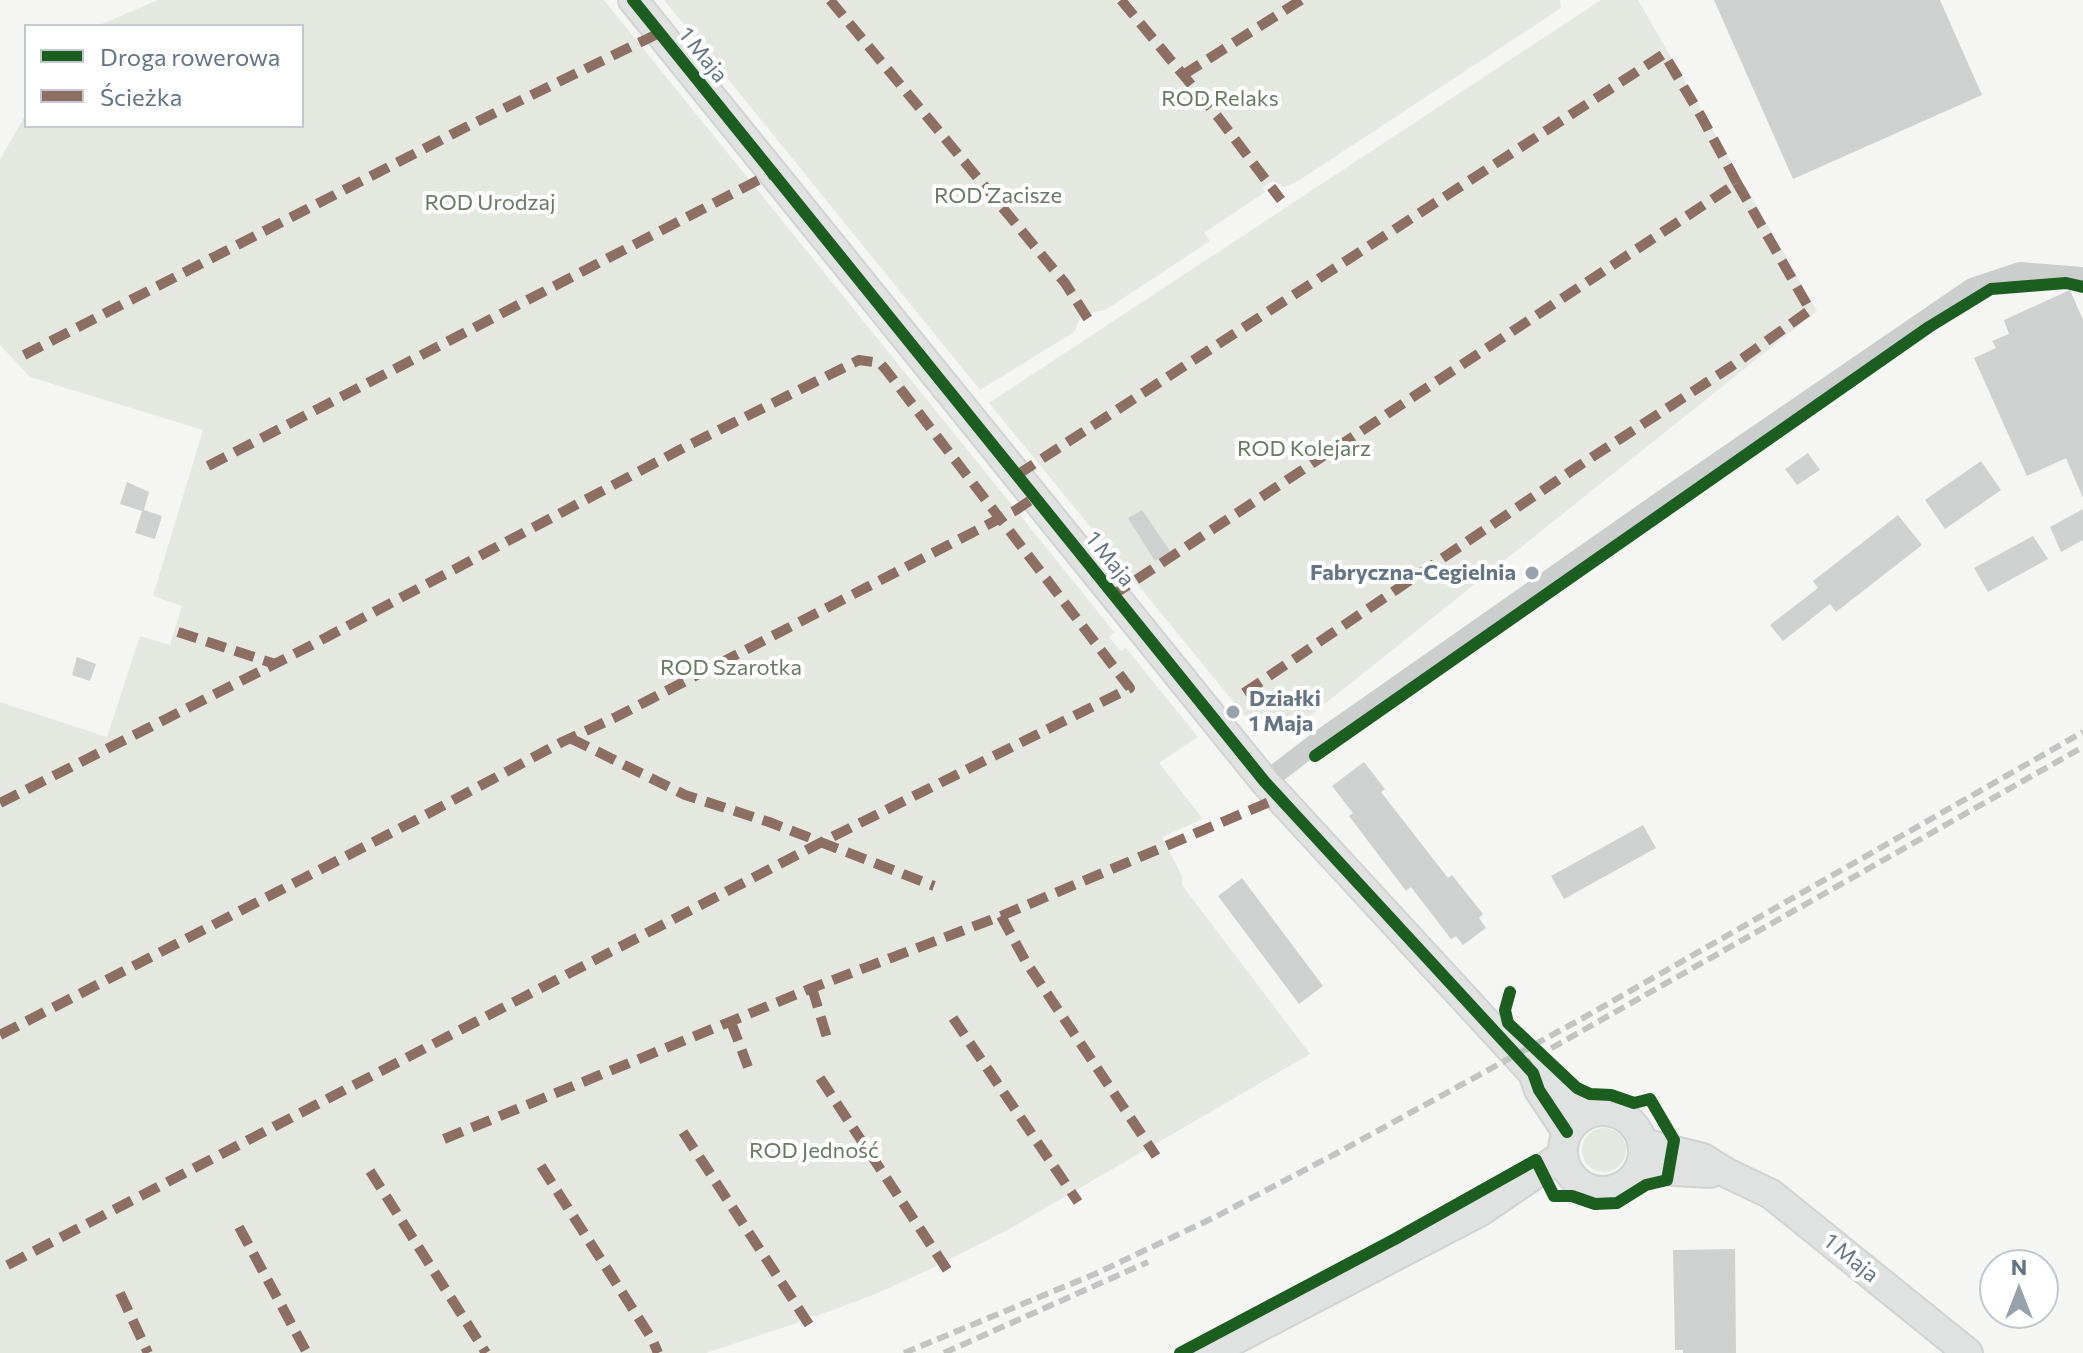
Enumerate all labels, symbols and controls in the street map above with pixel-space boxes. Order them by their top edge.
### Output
street label: 1 Maja [673,22,733,88]
legend [24,24,304,128]
text: Droga rowerowa [100,42,280,71]
text: Ścieżka [100,82,182,111]
park label: ROD Relaks [1161,86,1279,112]
park label: ROD Zacisze [934,183,1062,209]
park label: ROD Urodzaj [424,190,556,216]
park label: ROD Kolejarz [1237,436,1371,462]
street label: 1 Maja [1080,526,1140,592]
place label: Fabryczna-Cegielnia [1310,560,1516,586]
marker: Fabryczna-Cegielnia [1523,564,1541,582]
park label: ROD Szarotka [660,655,802,681]
place label: Działki 1 Maja [1249,686,1321,738]
marker: Działki 1 Maja [1224,703,1242,721]
park label: ROD Jedność [749,1138,879,1164]
street label: 1 Maja [1818,1228,1884,1288]
north arrow [1979,1249,2059,1329]
text: N [2011,1253,2027,1280]

